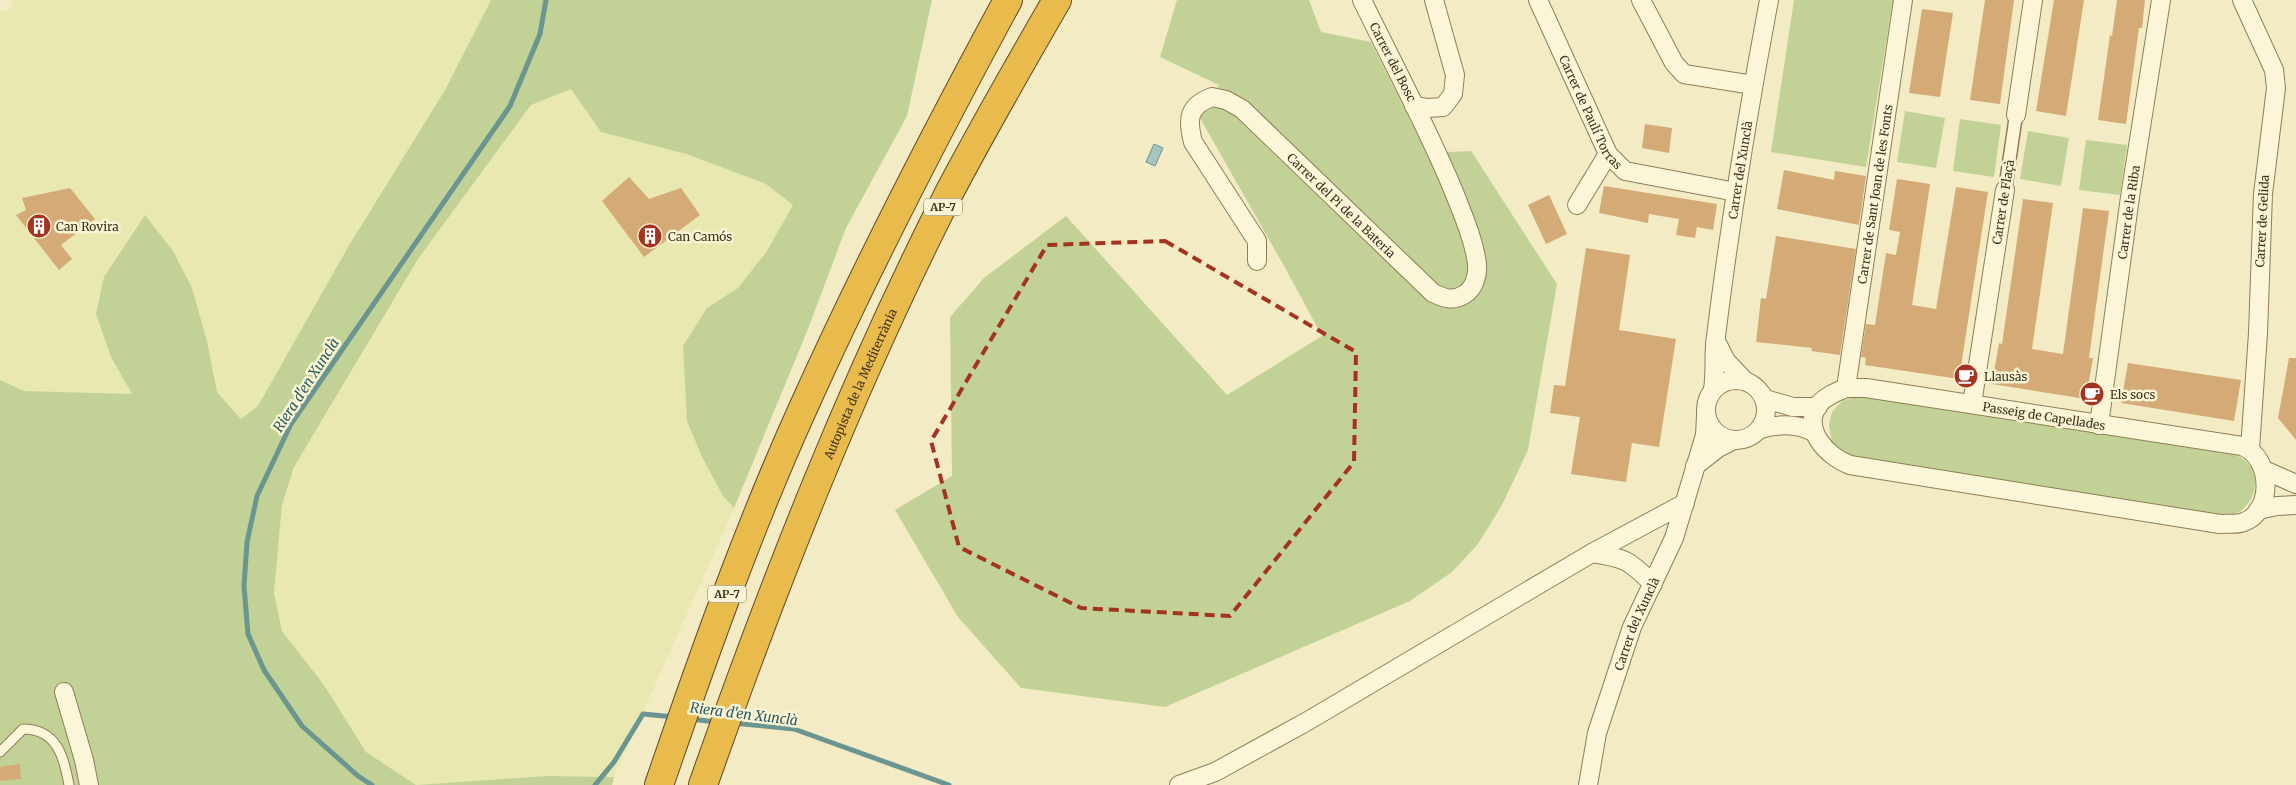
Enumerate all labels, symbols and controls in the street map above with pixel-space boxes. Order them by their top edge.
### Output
street label: Carrer del Bosc [1367,20,1419,104]
street label: Carrer de Paulí Torras [1556,53,1626,172]
street label: Carrer de Sant Joan de les Fonts [1854,103,1895,285]
street label: Carrer del Xunclà [1725,119,1755,220]
street label: Carrer del Pi de la Bateria [1284,149,1399,261]
street label: Carrer de Flaçà [1989,158,2017,246]
street label: Carrer de la Riba [2114,163,2143,260]
street label: Carrer de Gelida [2252,174,2272,268]
road number: AP-7 [924,198,962,216]
building icon: Can Rovira [26,213,52,239]
place label: Can Rovira [56,219,119,234]
building icon: Can Camós [637,223,663,249]
place label: Can Camós [668,229,732,244]
street label: Autopista de la Mediterrània [820,305,900,462]
water label: Riera d'en Xunclà [269,335,343,435]
cafe icon: Llausàs [1953,363,1979,389]
place label: Llausàs [1984,369,2028,384]
cafe icon: Els socs [2079,381,2105,407]
place label: Els socs [2110,387,2155,402]
street label: Passeig de Capellades [1982,399,2107,433]
street label: Carrer del Xunclà [1611,574,1662,672]
road number: AP-7 [708,586,746,602]
water label: Riera d'en Xunclà [689,698,799,730]

